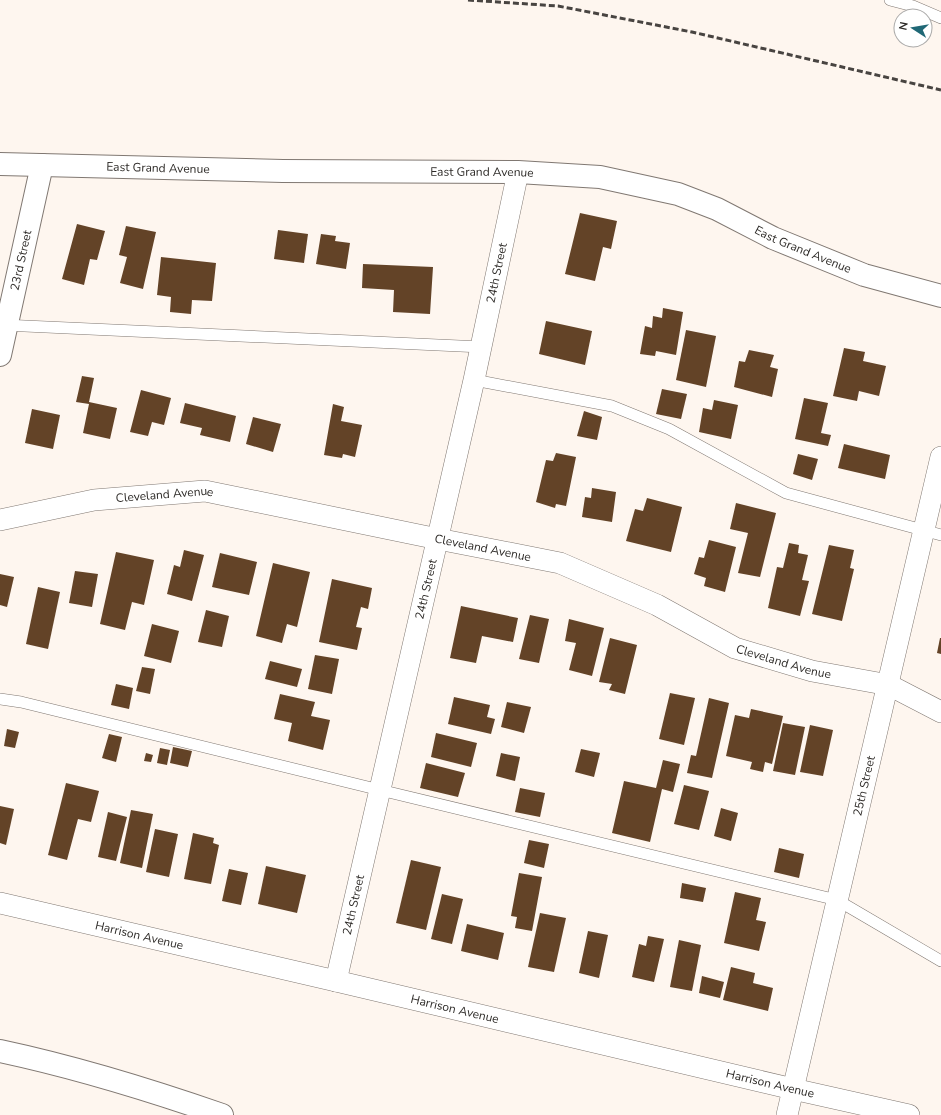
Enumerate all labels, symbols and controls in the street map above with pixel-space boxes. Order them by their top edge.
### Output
north arrow [893,8,933,48]
text: N [896,20,912,32]
street label: East Grand Avenue [106,159,210,177]
street label: East Grand Avenue [430,164,534,181]
street label: East Grand Avenue [752,222,854,277]
street label: 23rd Street [6,228,36,292]
street label: 24th Street [482,241,511,305]
street label: Cleveland Avenue [115,483,215,506]
street label: Cleveland Avenue [433,530,532,565]
street label: 24th Street [411,557,441,621]
street label: Cleveland Avenue [734,641,832,682]
street label: 25th Street [849,753,879,818]
street label: 24th Street [339,873,368,937]
street label: Harrison Avenue [94,917,185,953]
street label: Harrison Avenue [409,991,501,1027]
street label: Harrison Avenue [724,1065,816,1102]

